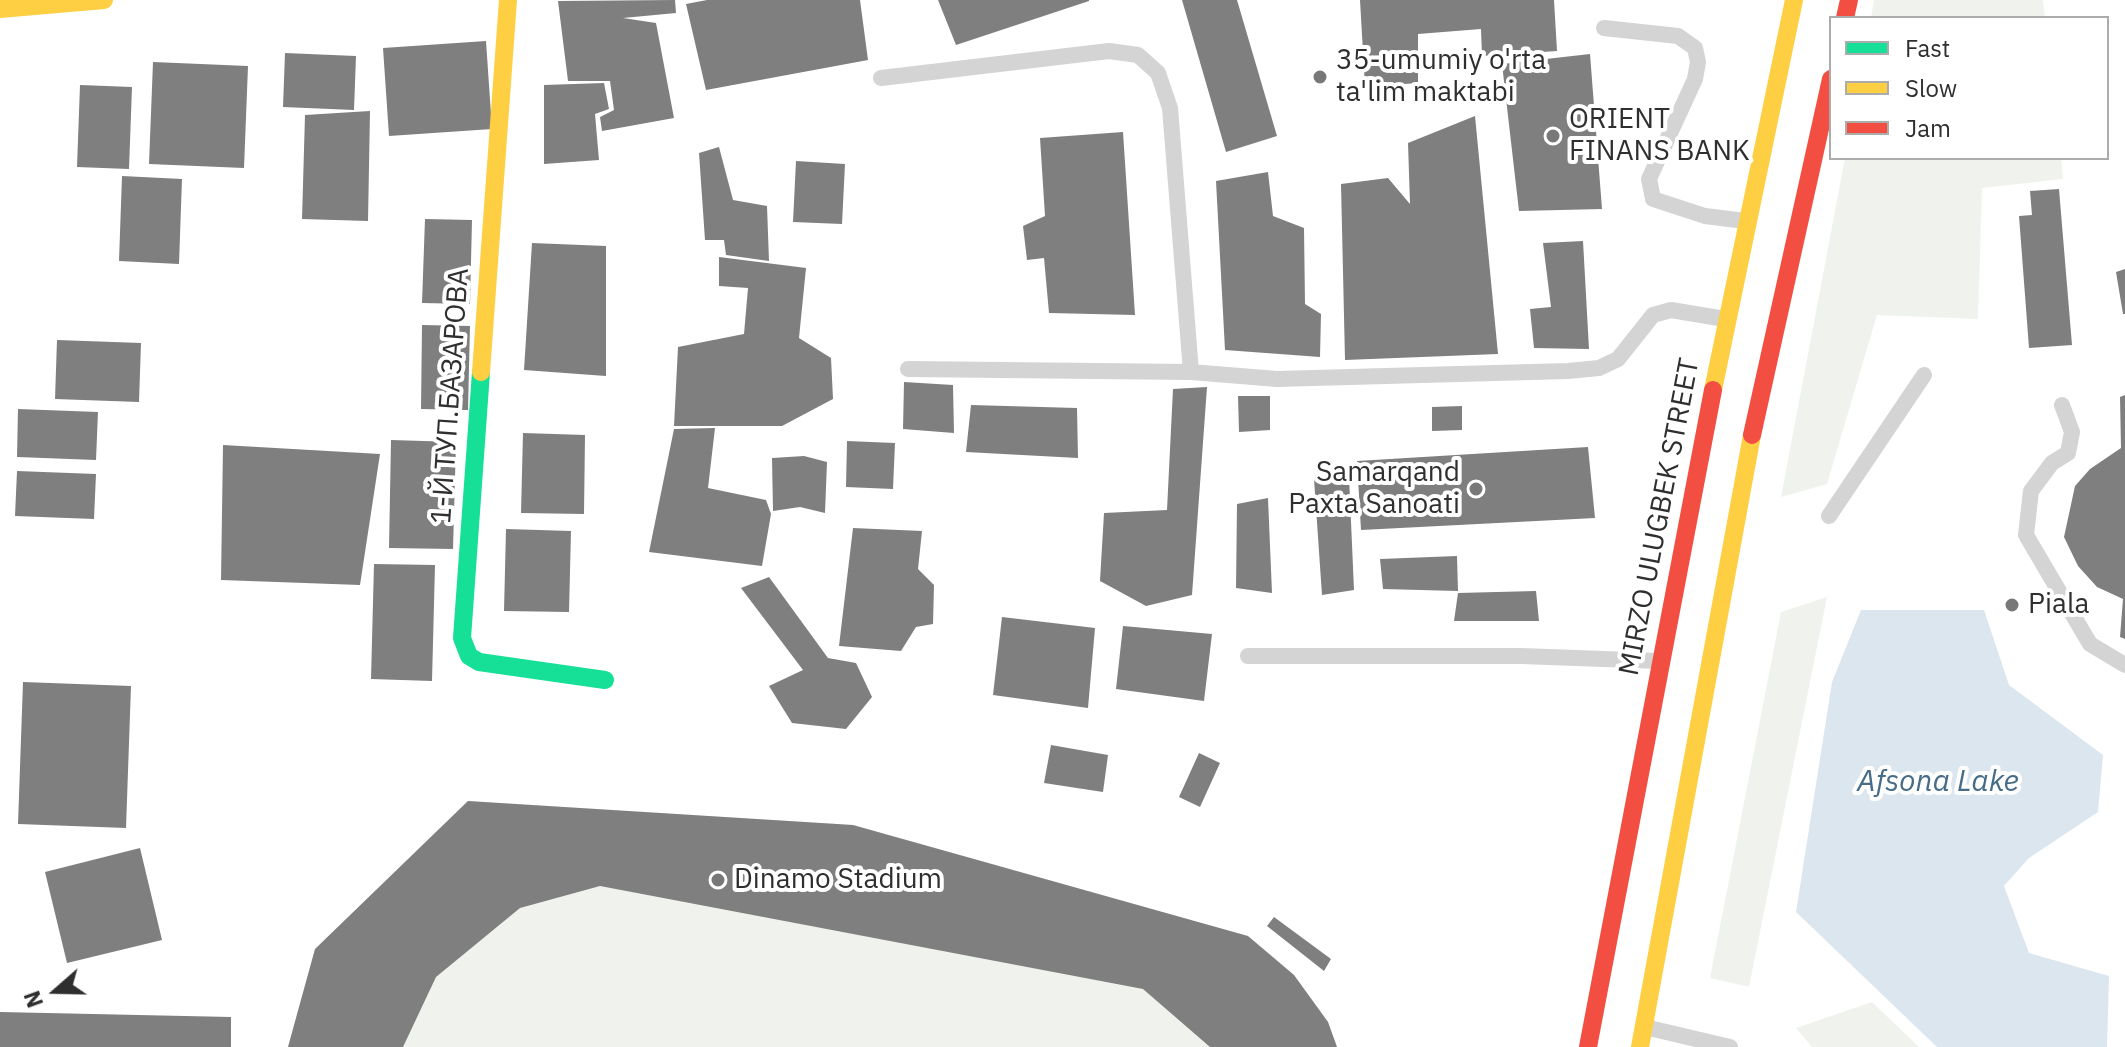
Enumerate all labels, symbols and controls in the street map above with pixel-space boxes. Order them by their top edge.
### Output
legend [1829,16,2109,160]
text: Fast [1905,32,1950,64]
place label: 35-umumiy o'rta ta'lim maktabi [1336,44,1546,110]
marker: 35-umumiy o'rta ta'lim maktabi [1311,68,1329,86]
text: Slow [1905,72,1957,104]
place label: ORIENT FINANS BANK [1569,103,1750,169]
text: Jam [1905,112,1951,144]
marker: ORIENT FINANS BANK [1544,127,1562,145]
street label: 1-Й ТУП.БАЗАРОВА [425,267,477,525]
street label: MIRZO ULUGBEK STREET [1613,356,1707,678]
place label: Samarqand Paxta Sanoati [1288,456,1460,522]
marker: Samarqand Paxta Sanoati [1467,480,1485,498]
place label: Piala [2028,588,2089,622]
marker: Piala [2003,596,2021,614]
water label: Afsona Lake [1857,764,2019,800]
place label: Dinamo Stadium [734,863,942,897]
marker: Dinamo Stadium [709,871,727,889]
north arrow [16,951,96,1031]
text: N [17,987,49,1012]

